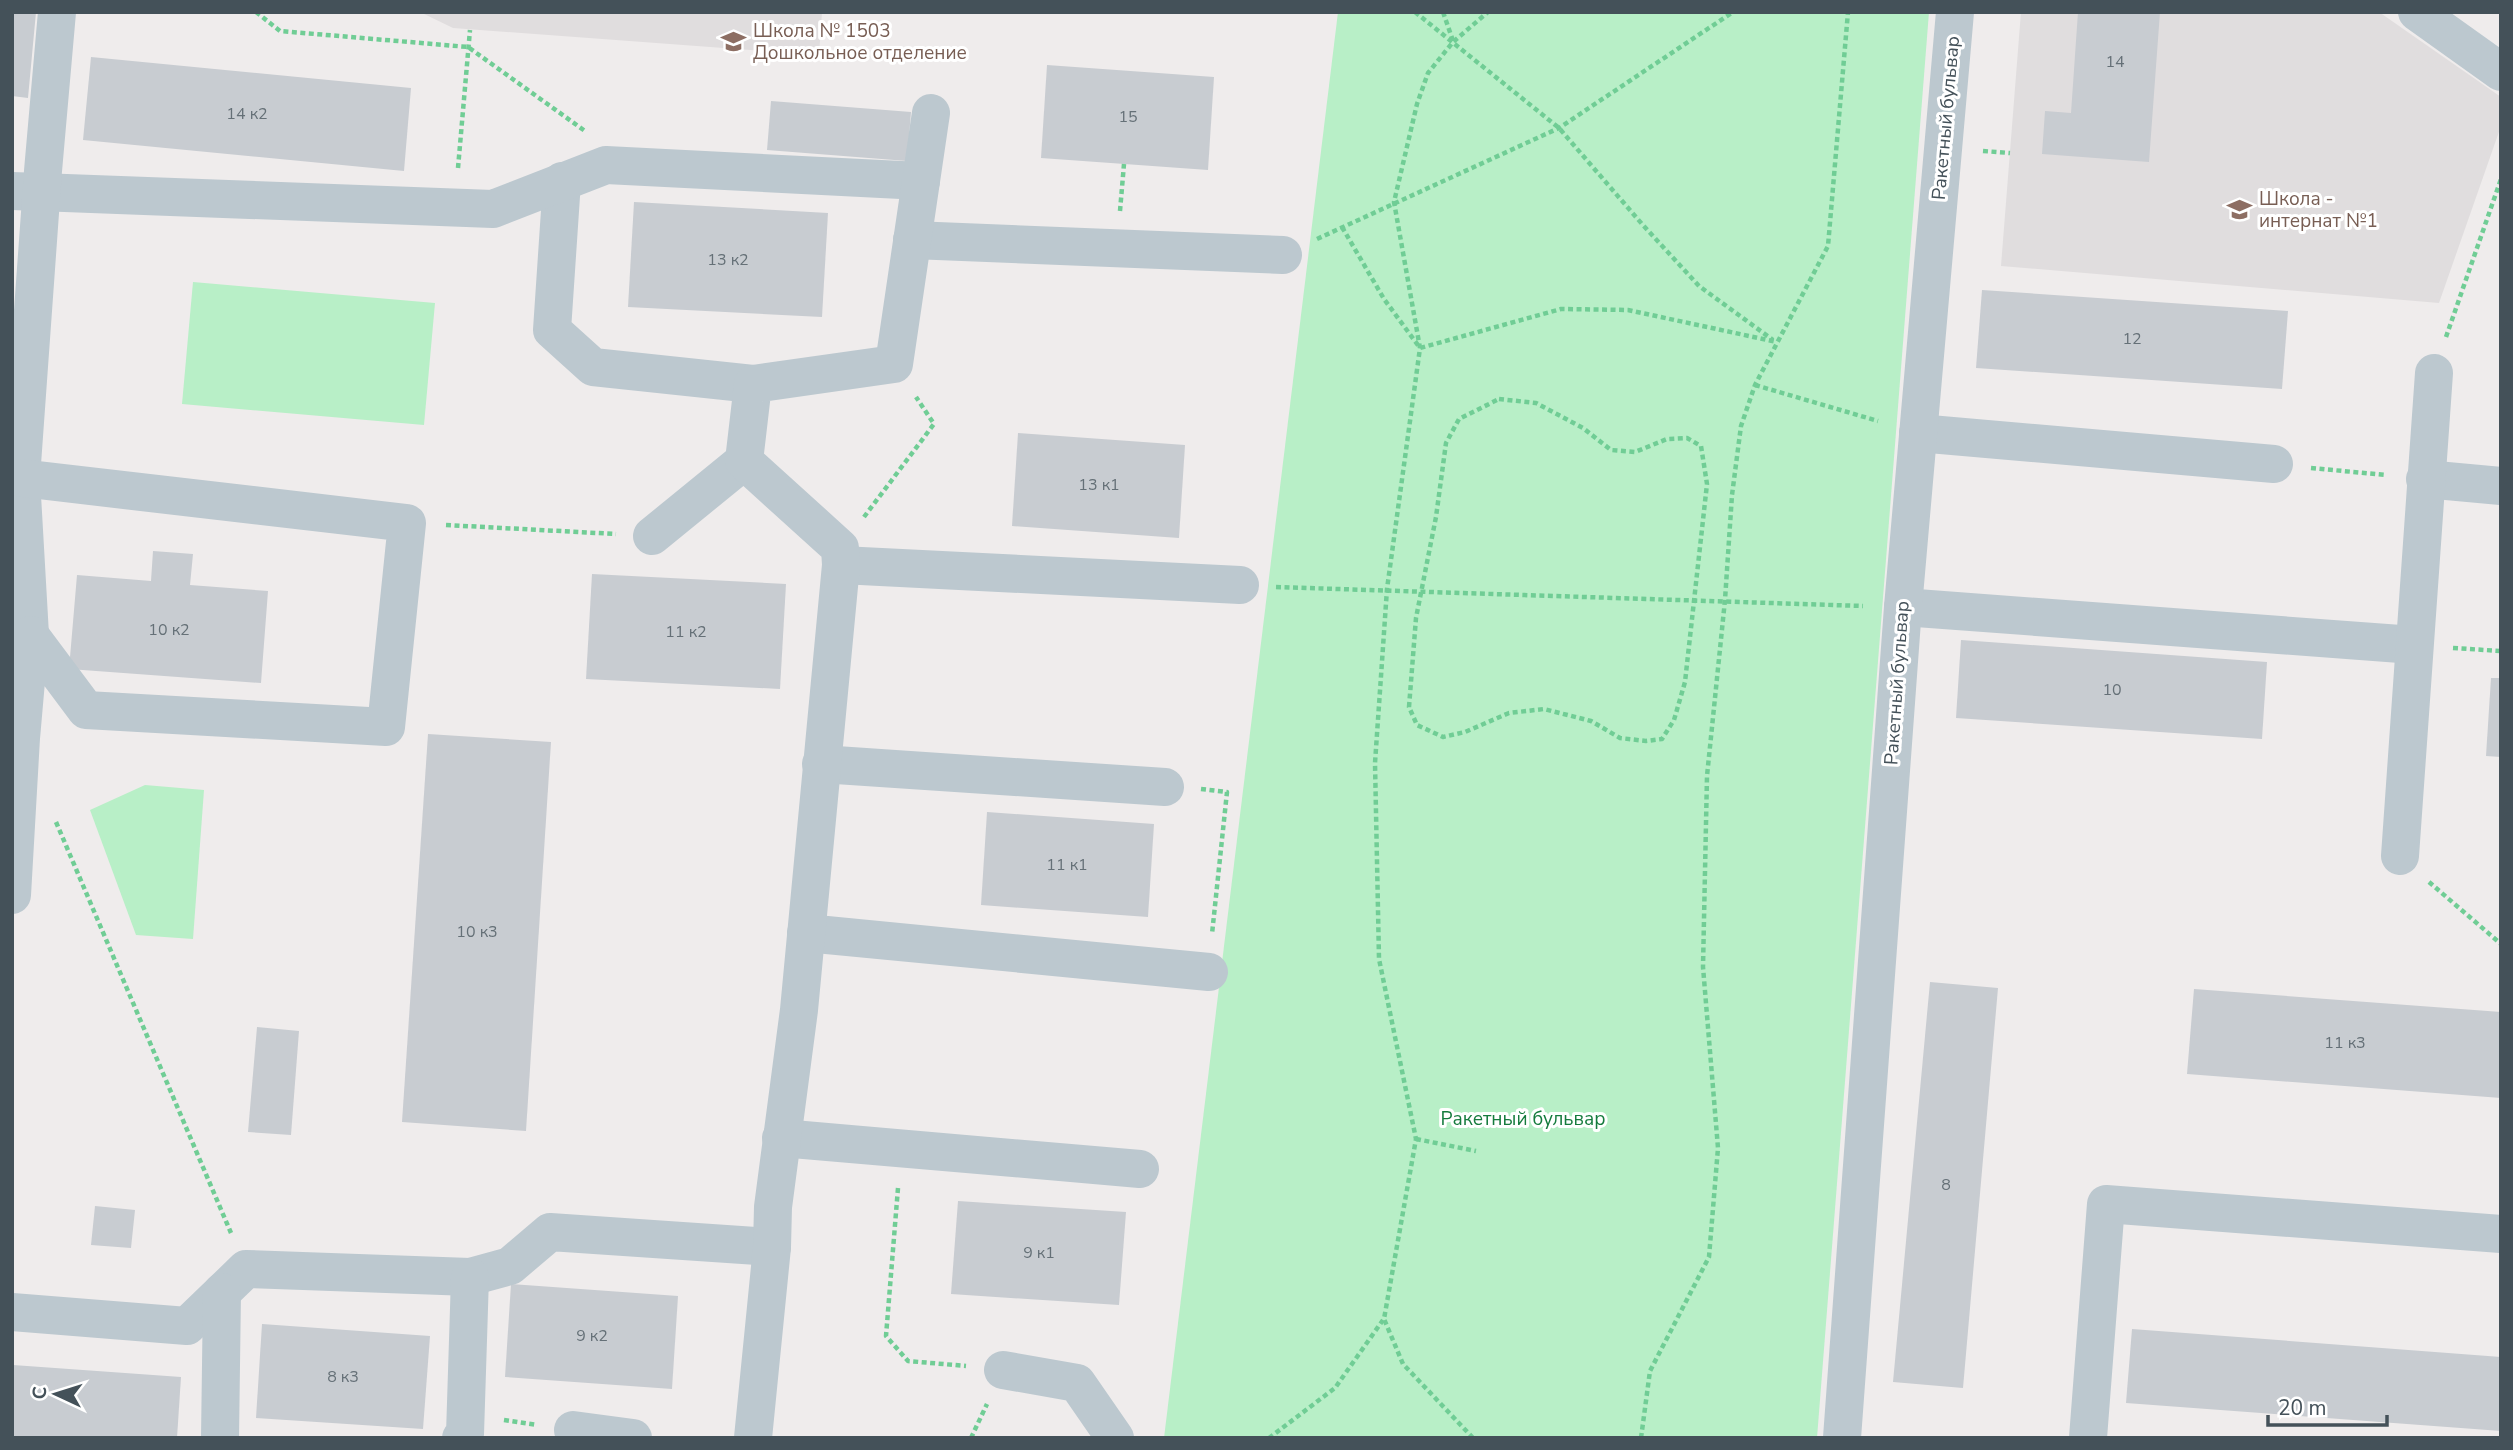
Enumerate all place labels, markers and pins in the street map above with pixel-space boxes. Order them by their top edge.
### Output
place label: Школа № 1503 Дошкольное отделение [753,18,967,66]
school or university icon: Школа № 1503 Дошкольное отделение [719,28,747,56]
place label: Школа - интернат №1 [2259,186,2378,234]
school or university icon: Школа - интернат №1 [2225,196,2253,224]

